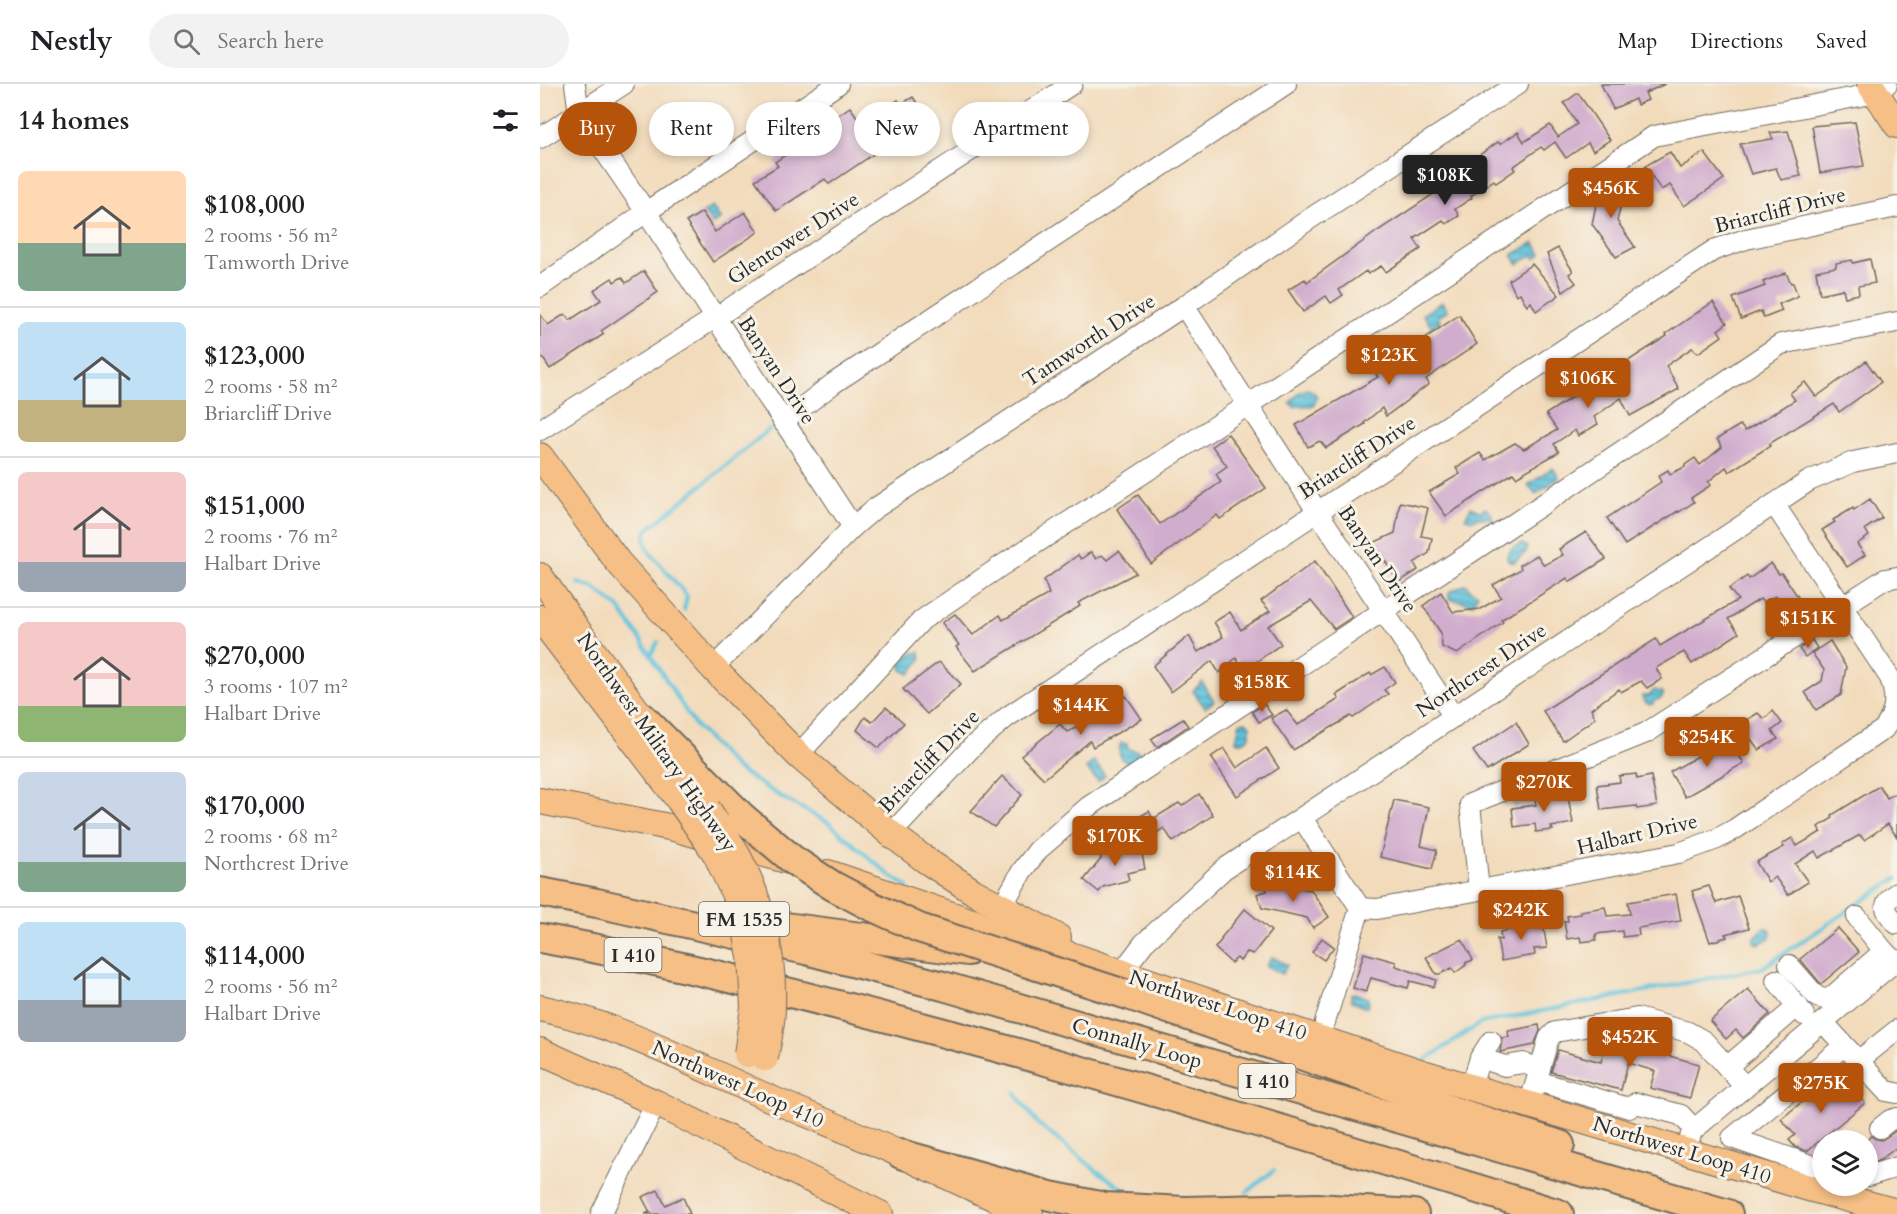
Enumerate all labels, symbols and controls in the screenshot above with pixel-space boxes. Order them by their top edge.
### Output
search box [149,14,569,68]
text: Nestly [30,22,113,60]
icon: search [170,25,203,58]
text: Search here [218,26,324,56]
text: Map [1617,27,1657,56]
text: Directions [1690,27,1783,56]
text: Saved [1816,27,1867,56]
chip: Buy [558,102,637,156]
chip: Rent [649,102,734,156]
chip: Filters [746,102,842,156]
chip: New [854,102,940,156]
chip: Apartment [952,102,1089,156]
text: 14 homes [18,103,129,138]
icon: filters [489,104,522,137]
pin: $108K [1403,155,1487,206]
text: $108K [1416,161,1474,188]
pin: $456K [1569,168,1653,219]
text: $456K [1582,174,1640,201]
street label: Briarcliff Drive [1711,180,1849,241]
street label: Glentower Drive [722,185,865,292]
text: $108,000 [204,187,305,222]
icon: home [66,195,138,267]
text: 2 rooms · 56 m² [204,222,337,249]
text: Tamworth Drive [204,249,349,276]
street label: Tamworth Drive [1017,287,1161,394]
street label: Banyan Drive [731,310,822,430]
pin: $123K [1347,335,1431,386]
text: $123,000 [204,338,305,373]
text: $123K [1360,341,1418,368]
icon: home [66,346,138,418]
pin: $106K [1546,358,1630,409]
text: $106K [1559,364,1617,391]
text: 2 rooms · 58 m² [204,373,337,400]
text: Briarcliff Drive [204,400,332,427]
street label: Briarcliff Drive [1293,409,1422,506]
text: $151,000 [204,488,305,523]
icon: home [66,496,138,568]
street label: Banyan Drive [1331,500,1424,619]
text: 2 rooms · 76 m² [204,523,337,550]
text: Halbart Drive [204,550,321,577]
pin: $151K [1766,598,1850,649]
text: $151K [1779,604,1837,631]
street label: Northcrest Drive [1410,616,1552,725]
street label: Northwest Military Highway [570,627,743,858]
text: $270,000 [204,638,305,673]
icon: home [66,646,138,718]
pin: $158K [1220,662,1304,713]
text: $158K [1233,668,1291,695]
text: 3 rooms · 107 m² [204,673,348,700]
pin: $144K [1039,685,1123,736]
text: $144K [1052,691,1110,718]
text: Halbart Drive [204,700,321,727]
street label: Briarcliff Drive [872,703,986,820]
pin: $254K [1665,717,1749,768]
text: $254K [1678,723,1736,750]
pin: $270K [1502,762,1586,813]
text: $270K [1515,768,1573,795]
text: $170,000 [204,788,305,823]
icon: home [66,796,138,868]
street label: Halbart Drive [1574,807,1700,862]
pin: $170K [1073,816,1157,867]
text: $170K [1086,822,1144,849]
text: 2 rooms · 68 m² [204,823,337,850]
text: Northcrest Drive [204,850,349,877]
pin: $114K [1251,852,1335,903]
text: $114K [1264,858,1322,885]
pin: $242K [1479,890,1563,941]
text: $242K [1492,896,1550,923]
road number: FM 1535 [699,902,789,936]
text: $114,000 [204,938,305,973]
road number: I 410 [604,938,662,972]
icon: home [66,946,138,1018]
street label: Northwest Loop 410 [1125,963,1310,1048]
text: 2 rooms · 56 m² [204,973,337,1000]
text: Halbart Drive [204,1000,321,1027]
street label: Connally Loop [1068,1011,1205,1076]
pin: $452K [1588,1017,1672,1068]
text: $452K [1601,1023,1659,1050]
street label: Northwest Loop 410 [647,1034,828,1135]
pin: $275K [1779,1063,1863,1114]
road number: I 410 [1238,1064,1296,1098]
text: $275K [1792,1069,1850,1096]
street label: Northwest Loop 410 [1589,1110,1775,1191]
map controls [1812,1130,1878,1196]
button: layers [1812,1130,1878,1196]

